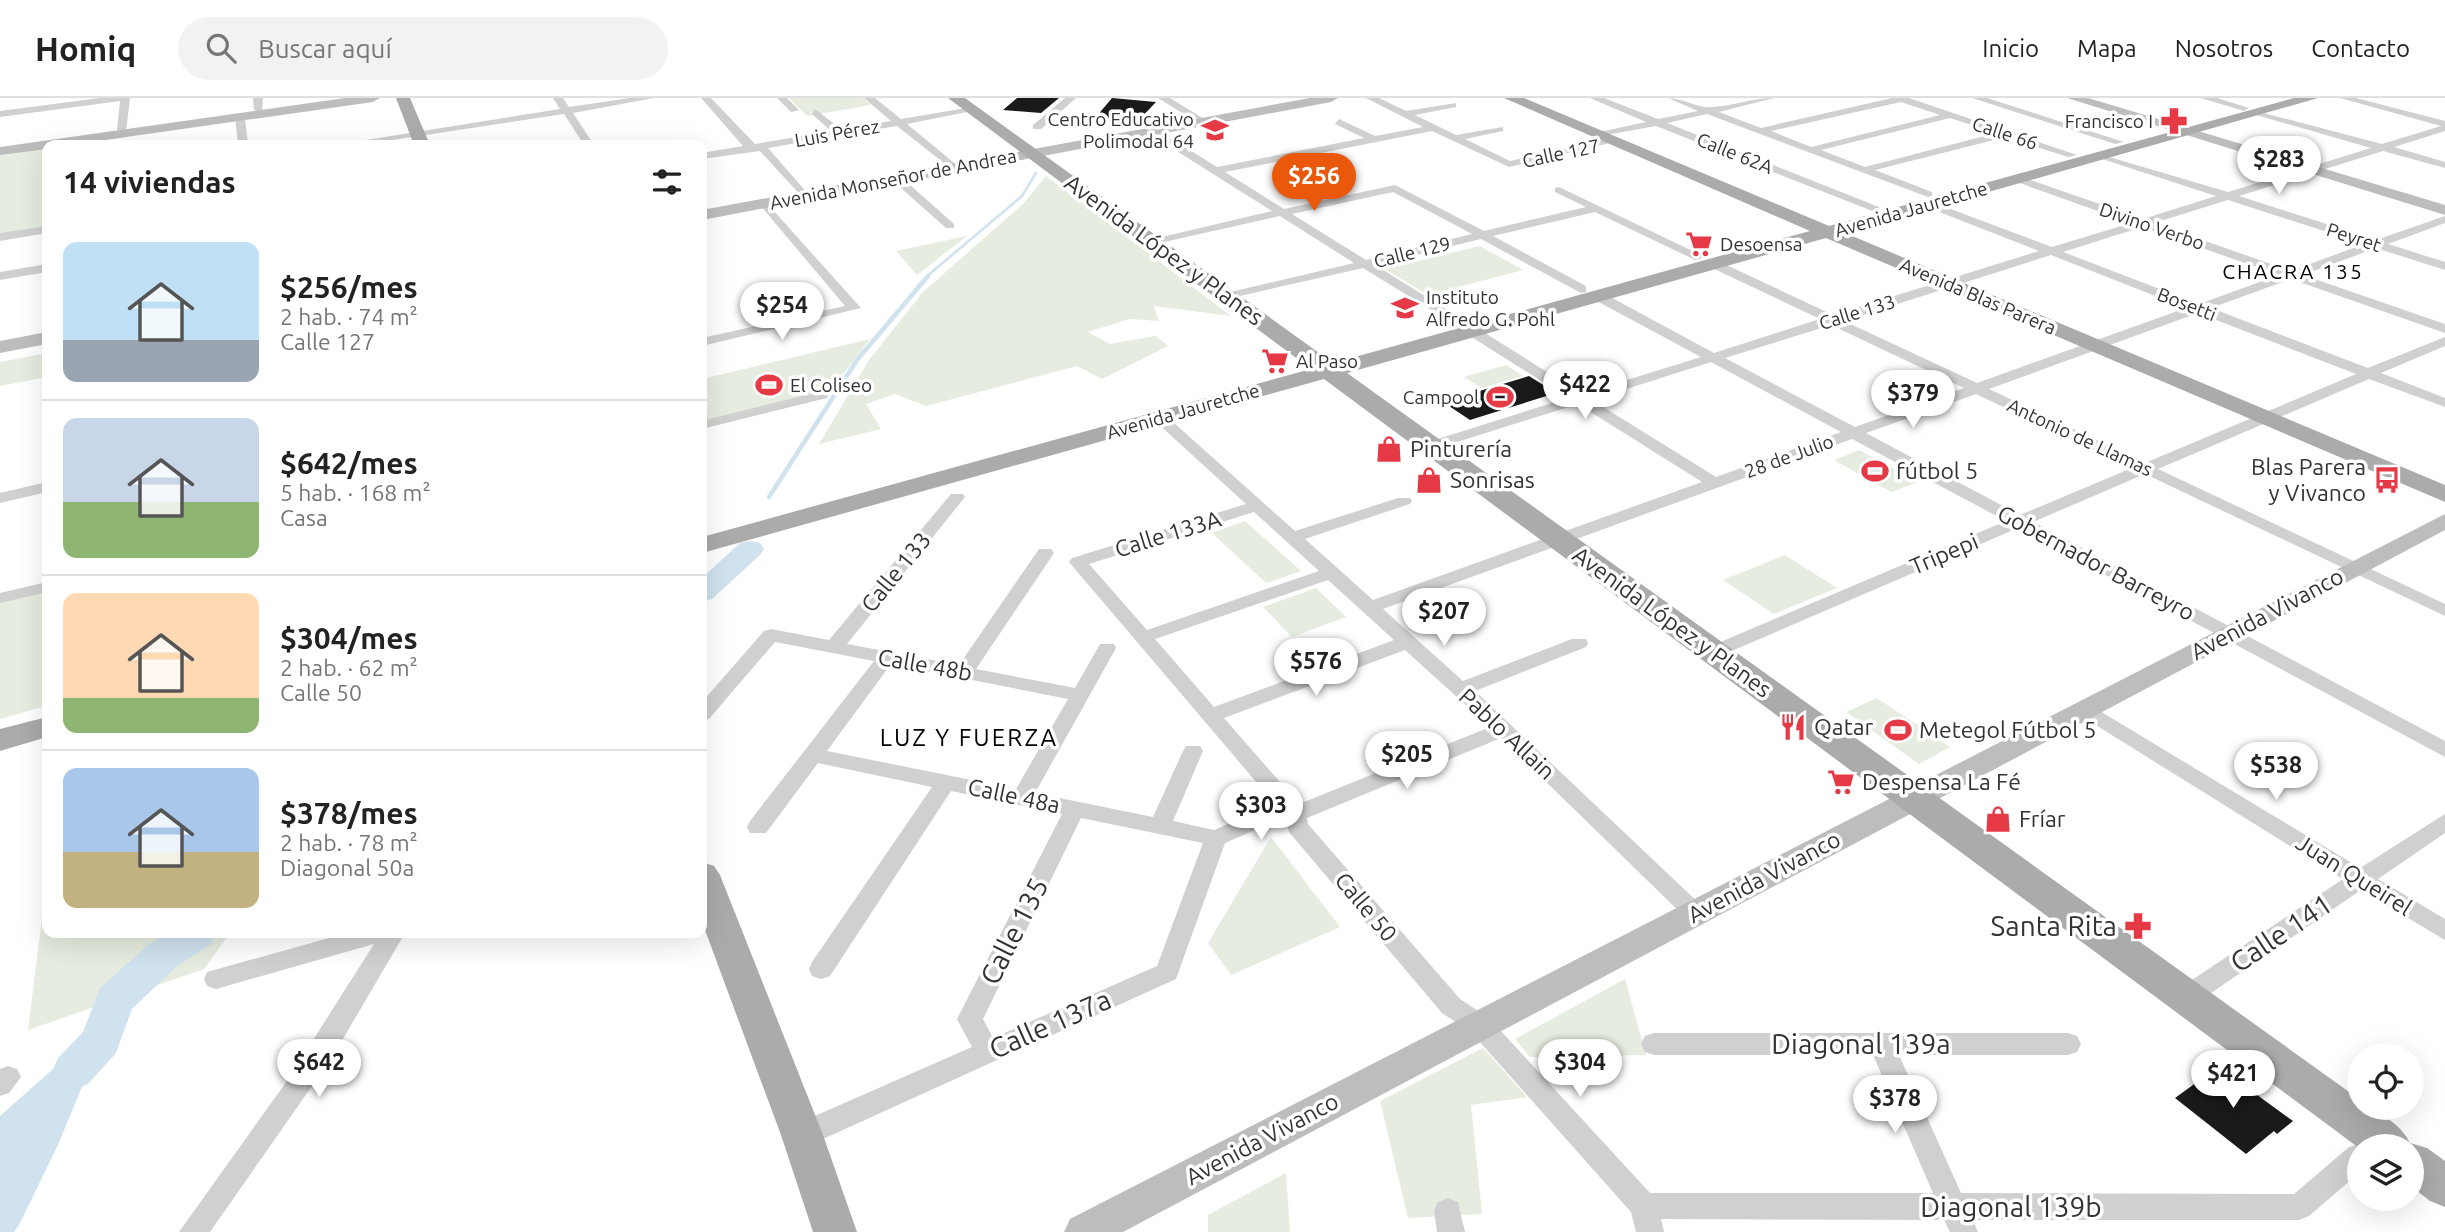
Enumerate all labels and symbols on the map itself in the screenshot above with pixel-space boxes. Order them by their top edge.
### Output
pharmacy icon: Francisco I [2159,106,2189,136]
place label: Centro Educativo Polimodal 64 [1048,108,1194,152]
place label: Francisco I [2065,110,2153,132]
street label: Calle 66 [1969,112,2041,154]
street label: Luis Pérez [793,115,881,151]
school or university icon: Centro Educativo Polimodal 64 [1200,115,1230,145]
street label: Calle 62A [1694,128,1777,178]
street label: Calle 127 [1520,134,1602,172]
pin: $283 [2238,136,2320,196]
street label: Avenida Monseñor de Andrea [768,144,1018,214]
pin: $256 [1273,153,1355,213]
street label: Avenida López y Planes [1060,169,1268,330]
street label: Avenida Jauretche [1832,177,1990,241]
street label: Divino Verbo [2097,198,2207,254]
street label: Peyret [2324,218,2384,256]
supermarket icon: Desoensa [1684,229,1714,259]
street label: Calle 129 [1371,232,1453,272]
place label: Desoensa [1720,233,1803,255]
street label: Avenida Blas Parera [1897,253,2059,339]
district label: CHACRA 135 [2222,259,2364,283]
pin: $254 [741,282,823,342]
street label: Bosetti [2154,283,2220,325]
place label: Instituto Alfredo G. Pohl [1426,286,1555,330]
street label: Calle 133 [1816,290,1898,334]
school or university icon: Instituto Alfredo G. Pohl [1390,293,1420,323]
supermarket icon: Al Paso [1260,346,1290,376]
place label: Al Paso [1296,350,1358,372]
pin: $422 [1544,362,1626,421]
sports icon: El Coliseo [754,370,784,400]
pin: $379 [1872,370,1954,430]
place label: El Coliseo [790,374,872,396]
street label: Avenida Jauretche [1104,379,1262,443]
sports icon: Campool [1485,382,1515,412]
place label: Campool [1403,386,1479,408]
street label: Antonio de Llamas [2004,394,2156,480]
street label: 28 de Julio [1742,430,1836,482]
shop icon: Pinturería [1374,434,1404,464]
place label: Pinturería [1410,436,1512,461]
place label: Blas Parera y Vivanco [2251,454,2366,505]
sports icon: fútbol 5 [1860,456,1890,486]
place label: fútbol 5 [1896,458,1978,483]
shop icon: Sonrisas [1414,465,1444,495]
bus stop icon: Blas Parera y Vivanco [2372,465,2402,495]
place label: Sonrisas [1450,467,1535,492]
street label: Gobernador Barreyro [1994,500,2199,625]
street label: Calle 133A [1112,505,1224,562]
street label: Calle 133 [856,527,935,616]
street label: Tripepi [1906,528,1982,579]
street label: Avenida López y Planes [1568,541,1776,702]
street label: Avenida Vivanco [2186,563,2347,664]
pin: $207 [1403,588,1485,648]
pin: $576 [1275,638,1357,698]
street label: Calle 48b [876,644,974,685]
street label: Pablo Allain [1455,683,1560,784]
restaurant icon: Qatar [1778,712,1808,742]
place label: Qatar [1814,714,1873,739]
sports icon: Metegol Fútbol 5 [1883,715,1913,745]
place label: Metegol Fútbol 5 [1919,717,2096,742]
district label: LUZ Y FUERZA [880,724,1058,751]
pin: $205 [1366,732,1448,791]
pin: $538 [2235,742,2317,802]
supermarket icon: Despensa La Fé [1826,767,1856,797]
place label: Despensa La Fé [1862,769,2021,794]
street label: Calle 48a [966,774,1063,817]
pin: $303 [1220,782,1302,842]
shop icon: Fríar [1983,804,2013,834]
place label: Fríar [2019,806,2066,831]
street label: Avenida Vivanco [1683,826,1844,927]
street label: Juan Queirel [2292,829,2417,920]
street label: Calle 50 [1330,867,1402,946]
street label: Calle 135 [974,872,1054,989]
street label: Calle 141 [2224,887,2337,978]
place label: Santa Rita [1991,910,2117,941]
pharmacy icon: Santa Rita [2123,911,2153,941]
street label: Calle 137a [984,983,1115,1064]
street label: Diagonal 139a [1771,1028,1951,1059]
pin: $642 [278,1040,360,1099]
pin: $304 [1539,1040,1621,1099]
pin: $421 [2192,1051,2274,1110]
pin: $378 [1854,1076,1936,1135]
street label: Avenida Vivanco [1181,1088,1342,1189]
street label: Diagonal 139b [1920,1191,2102,1222]

